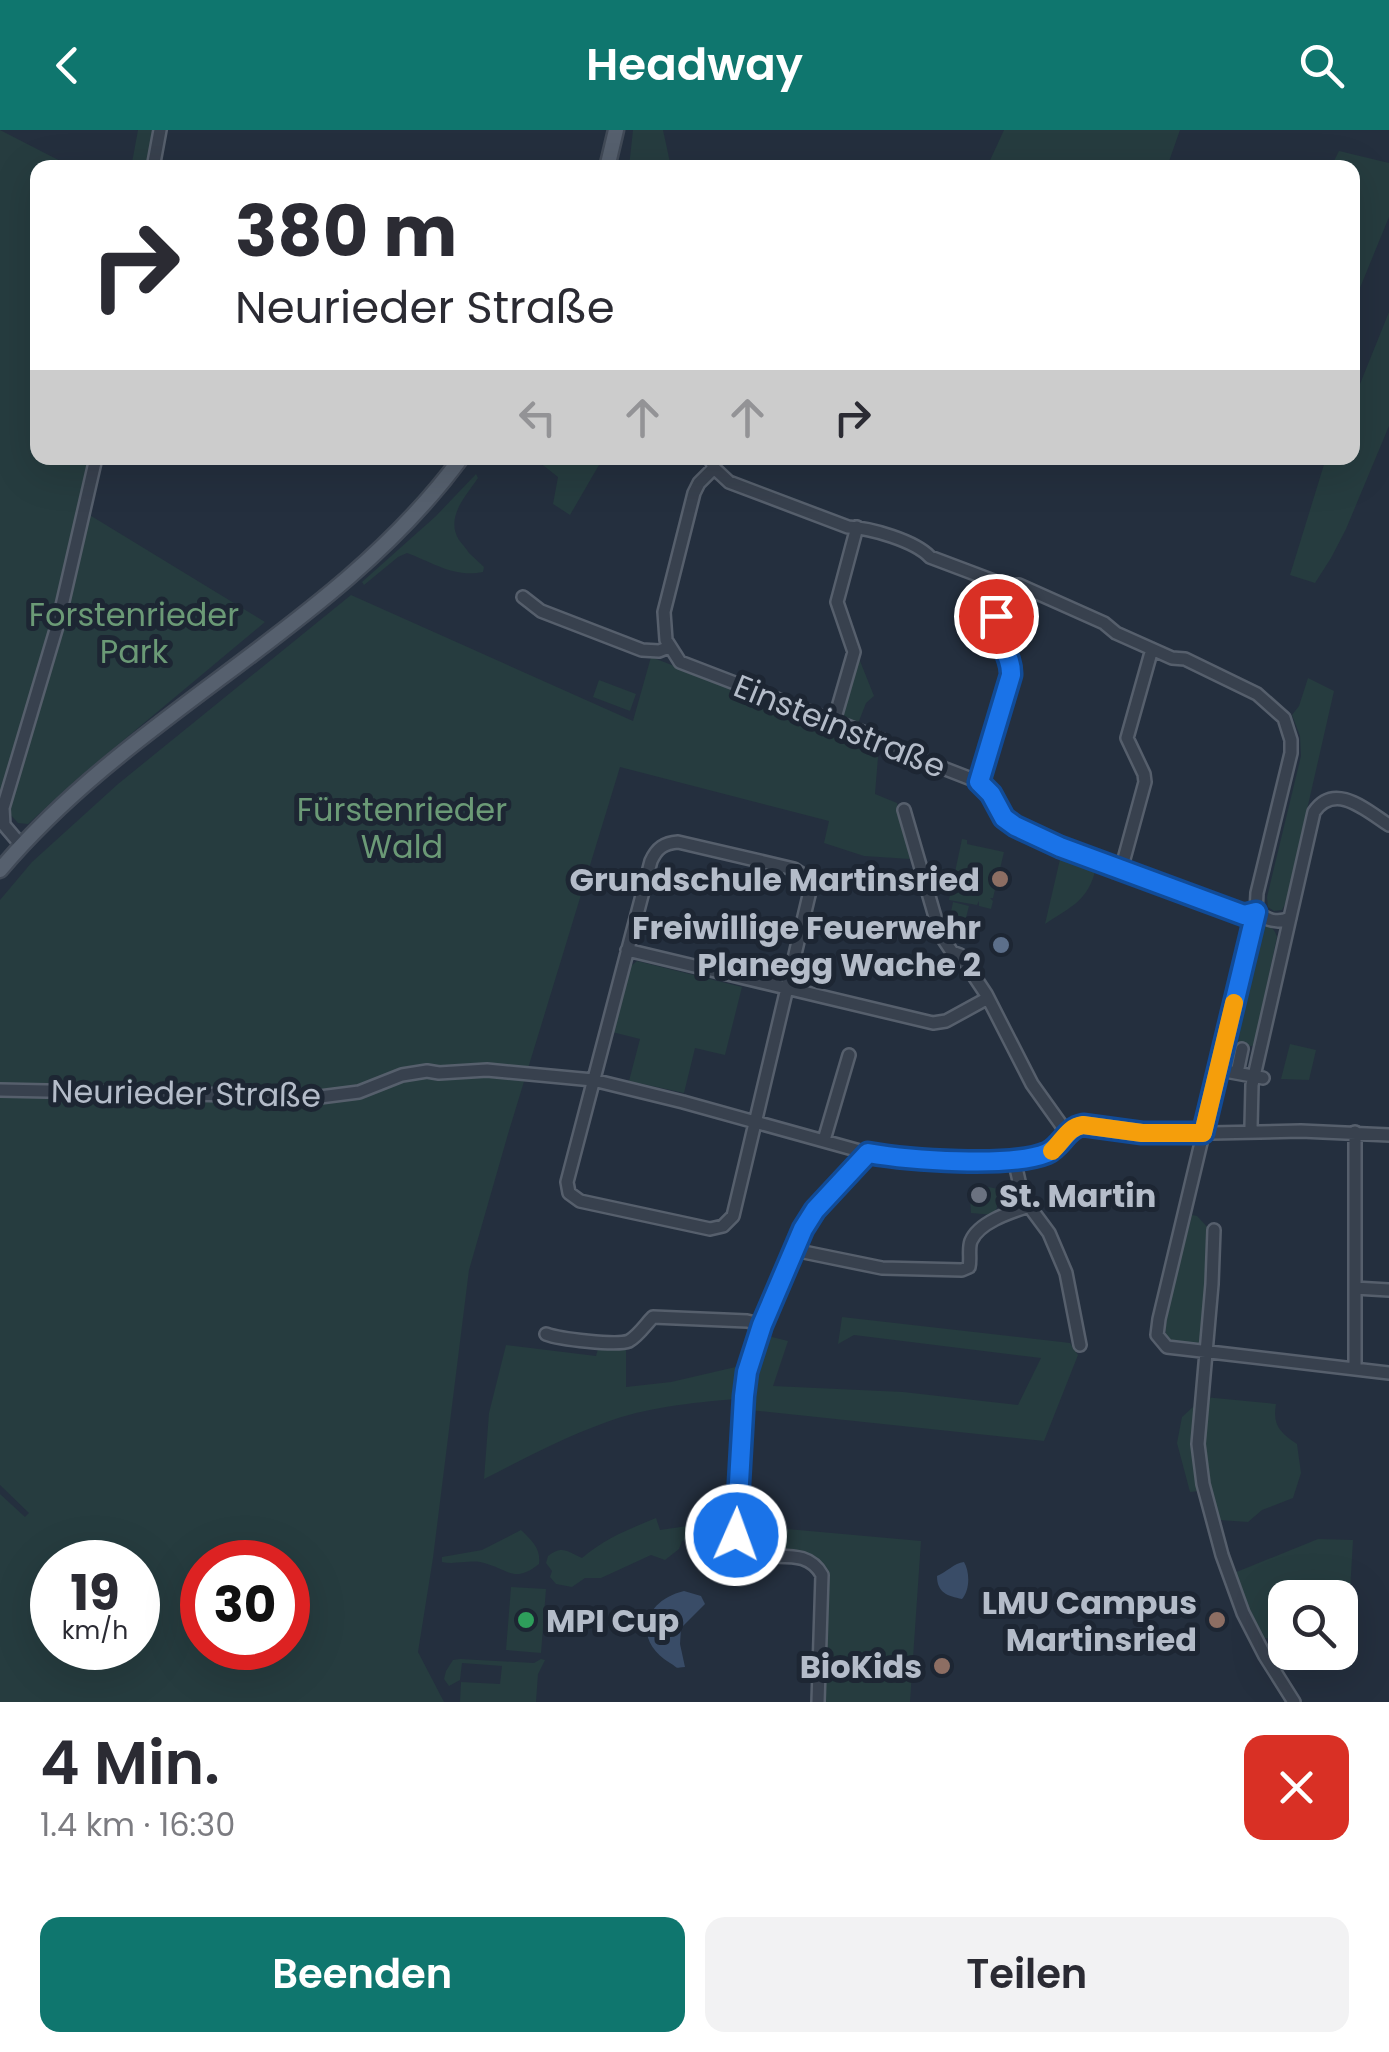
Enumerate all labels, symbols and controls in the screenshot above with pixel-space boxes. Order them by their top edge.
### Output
text: Headway [586,33,803,96]
icon: back [40,38,95,93]
icon: search [1294,38,1349,93]
text: 380 m [235,182,457,281]
icon: right [70,200,200,330]
text: Neurieder Straße [235,276,615,339]
icon: left [510,390,565,445]
icon: ahead [615,390,670,445]
icon: ahead [720,390,775,445]
icon: right [825,390,880,445]
pin [954,574,1039,659]
icon: arrive [969,589,1024,644]
park label: Forstenrieder Park [29,592,239,674]
street label: Einsteinstraße [727,663,953,789]
park label: Fürstenrieder Wald [297,787,507,869]
place label: Grundschule Martinsried [570,857,980,902]
marker: Grundschule Martinsried [989,868,1011,890]
place label: Freiwillige Feuerwehr Planegg Wache 2 [632,905,981,987]
marker: Freiwillige Feuerwehr Planegg Wache 2 [990,934,1012,956]
street label: Neurieder Straße [51,1068,321,1118]
place label: St. Martin [999,1173,1156,1218]
marker: St. Martin [968,1184,990,1206]
position arrow [684,1483,788,1587]
speed limit sign: 30 [180,1540,310,1670]
text: 19 [70,1557,120,1628]
place label: LMU Campus Martinsried [982,1580,1197,1662]
map controls [1268,1580,1358,1670]
button: search [1268,1580,1358,1670]
place label: MPI Cup [546,1598,679,1643]
marker: MPI Cup [515,1609,537,1631]
marker: LMU Campus Martinsried [1206,1609,1228,1631]
text: km/h [62,1613,128,1648]
place label: BioKids [800,1644,922,1689]
marker: BioKids [931,1655,953,1677]
text: 4 Min. [40,1721,220,1805]
button: close [1244,1735,1349,1840]
text: 1.4 km · 16:30 [40,1802,235,1847]
button: Beenden [40,1917,685,2032]
button: Teilen [705,1917,1349,2032]

